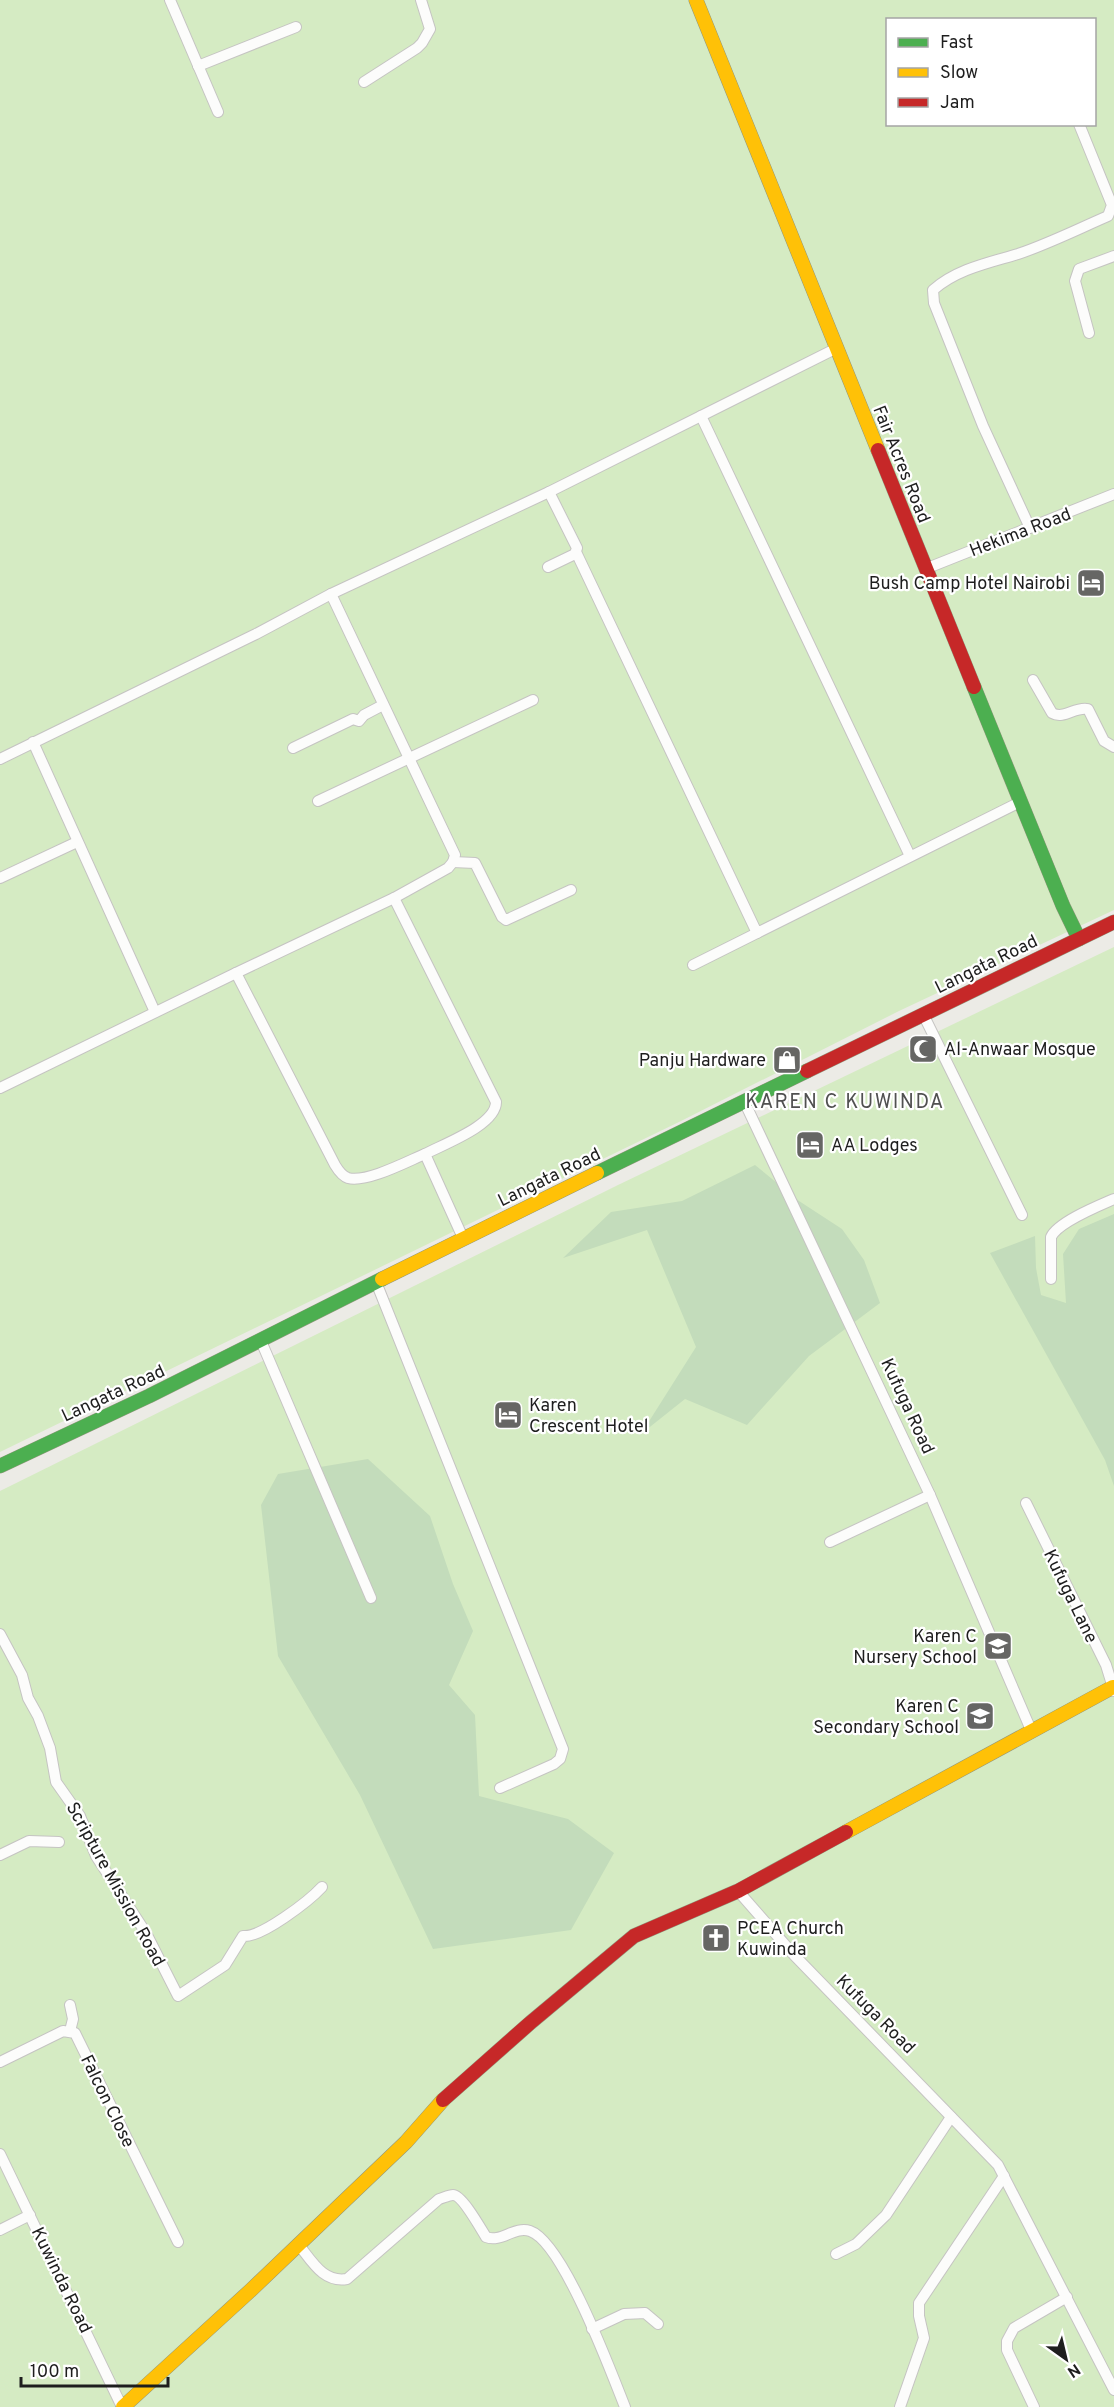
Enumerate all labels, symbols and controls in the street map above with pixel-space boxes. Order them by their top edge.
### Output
legend [886,18,1096,126]
text: Fast [940,32,973,55]
text: Slow [940,62,978,85]
text: Jam [940,92,975,115]
street label: Fair Acres Road [867,402,935,527]
street label: Hekima Road [966,503,1075,563]
hotel icon: Bush Camp Hotel Nairobi [1075,567,1107,599]
place label: Bush Camp Hotel Nairobi [869,573,1070,596]
street label: Langata Road [931,931,1042,1000]
mosque icon: Al-Anwaar Mosque [907,1033,939,1065]
place label: Al-Anwaar Mosque [944,1039,1096,1062]
shop icon: Panju Hardware [771,1044,803,1076]
place label: Panju Hardware [639,1050,766,1073]
district label: KAREN C KUWINDA [745,1090,945,1116]
hotel icon: AA Lodges [794,1129,826,1161]
place label: AA Lodges [831,1135,918,1158]
street label: Langata Road [494,1144,605,1213]
street label: Kufuga Road [874,1355,939,1458]
street label: Langata Road [58,1360,169,1428]
place label: Karen Crescent Hotel [529,1395,648,1439]
hotel icon: Karen Crescent Hotel [492,1399,524,1431]
street label: Kufuga Lane [1037,1546,1102,1647]
place label: Karen C Nursery School [853,1626,977,1670]
school or university icon: Karen C Nursery School [982,1630,1014,1662]
place label: Karen C Secondary School [813,1696,959,1740]
school or university icon: Karen C Secondary School [964,1700,996,1732]
street label: Scripture Mission Road [60,1798,169,1971]
place label: PCEA Church Kuwinda [737,1918,844,1962]
church icon: PCEA Church Kuwinda [700,1922,732,1954]
street label: Kufuga Road [830,1970,920,2060]
street label: Falcon Close [74,2051,139,2152]
street label: Kuwinda Road [25,2224,96,2337]
north arrow [1036,2329,1096,2389]
scale bar [21,2350,168,2388]
text: N [1063,2358,1084,2381]
text: 100 m [30,2361,79,2384]

